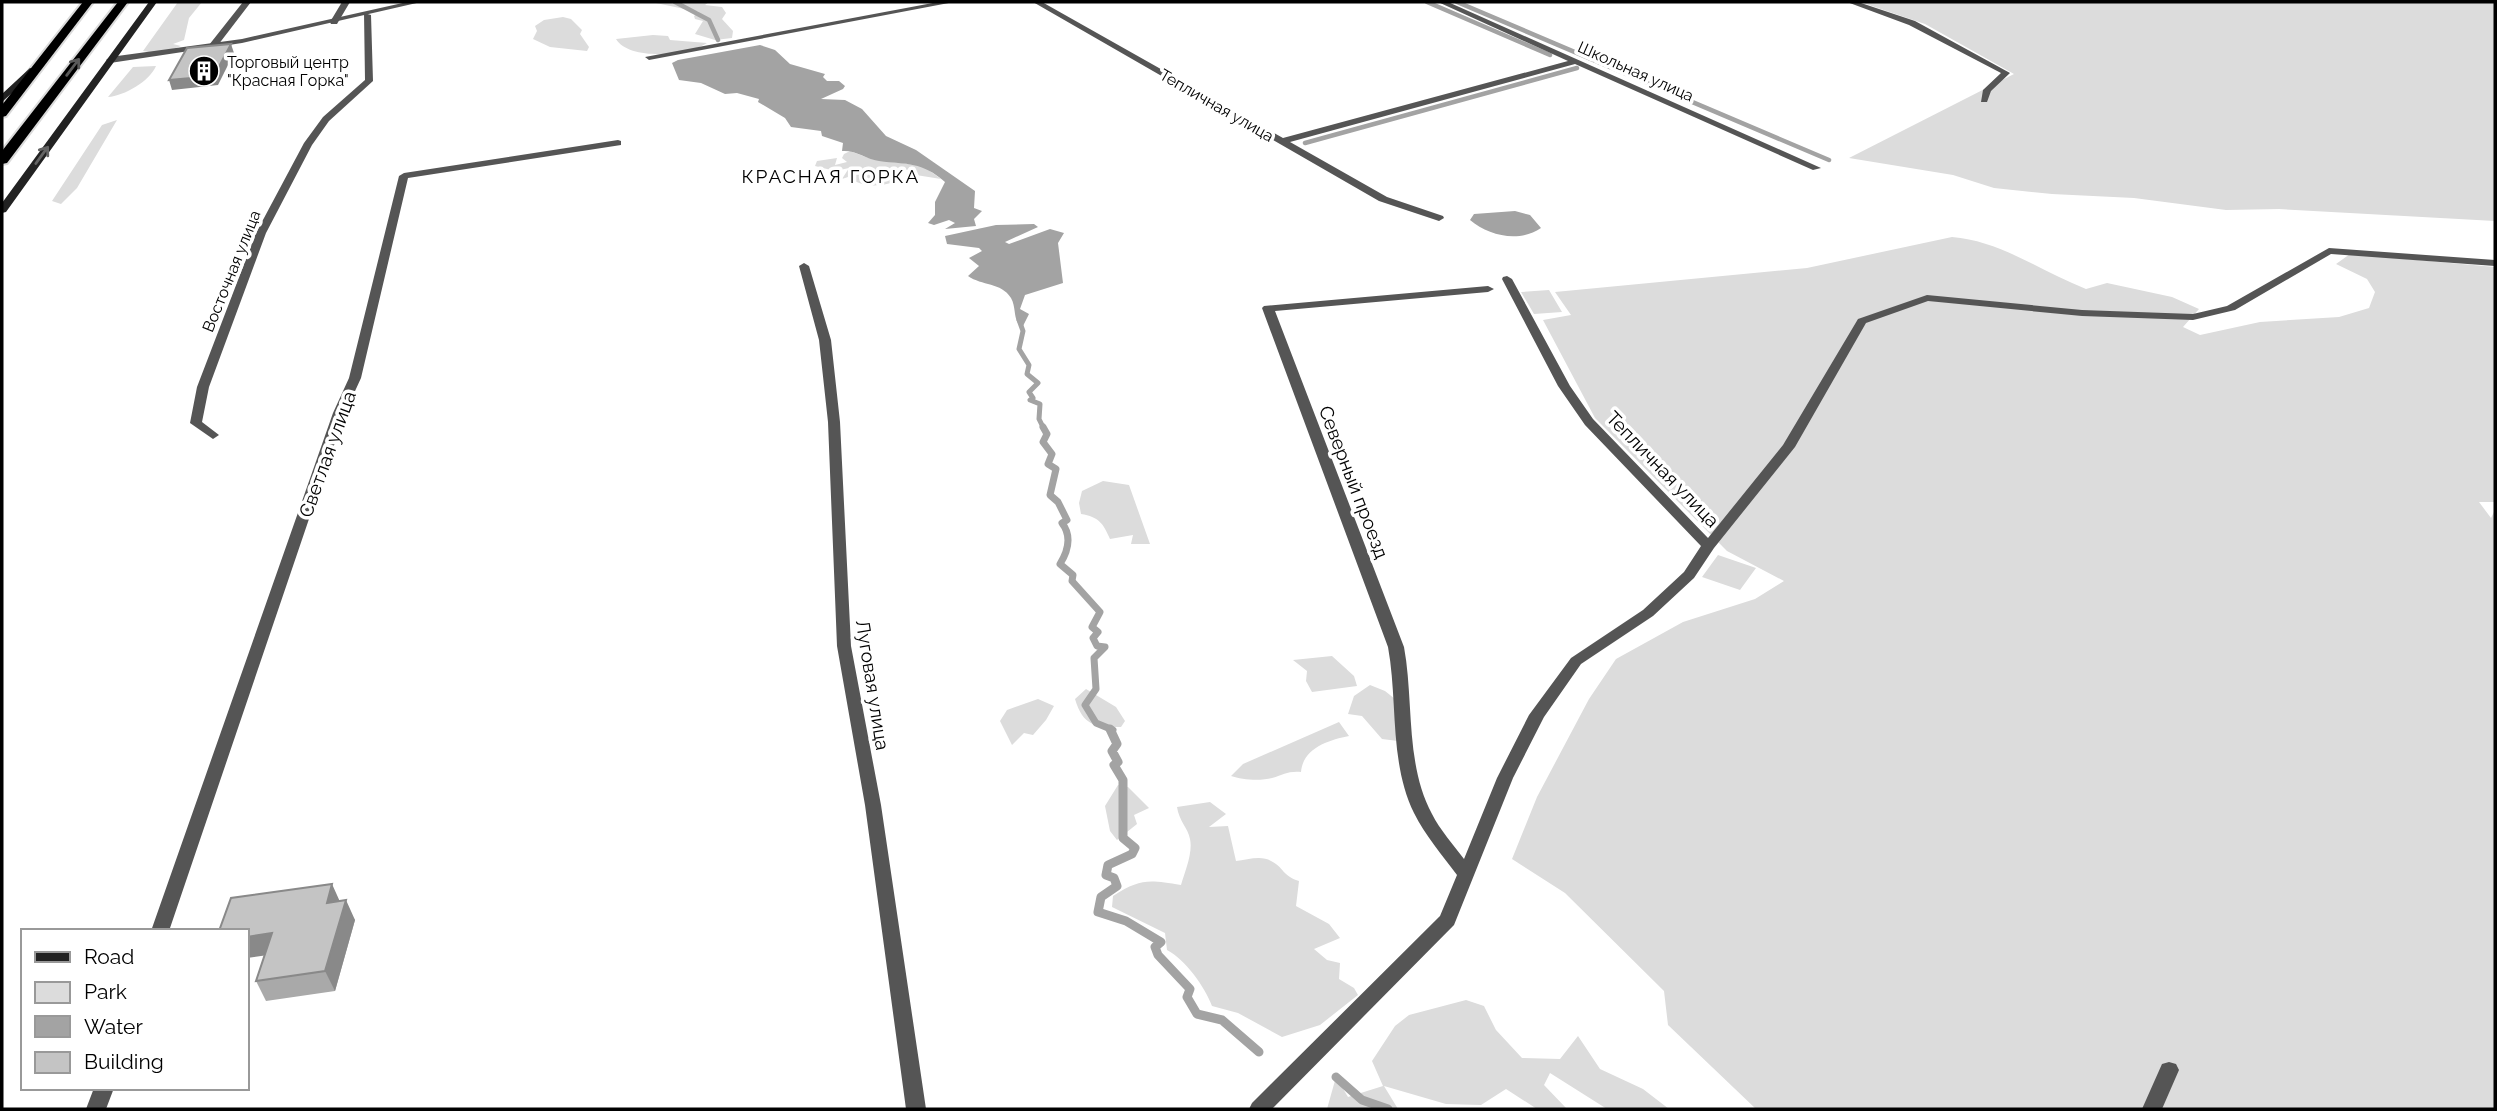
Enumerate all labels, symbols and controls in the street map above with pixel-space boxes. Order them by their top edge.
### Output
street label: Школьная улица [1575,37,1697,106]
place label: Торговый центр "Красная Горка" [227,53,349,90]
building icon: Торговый центр "Красная Горка" [187,54,221,88]
one-way arrow [66,58,81,76]
street label: Тепличная улица [1156,65,1277,146]
one-way arrow [35,146,49,165]
district label: КРАСНАЯ ГОРКА [742,165,920,187]
street label: Восточная улица [198,208,265,335]
street label: Светлая улица [294,388,360,520]
street label: Северный проезд [1315,402,1393,562]
street label: Тепличная улица [1602,406,1724,532]
street label: Луговая улица [852,618,894,752]
legend [21,929,248,1090]
text: Road [84,944,134,969]
text: Park [84,979,127,1004]
text: Water [84,1014,143,1039]
text: Building [84,1049,164,1074]

